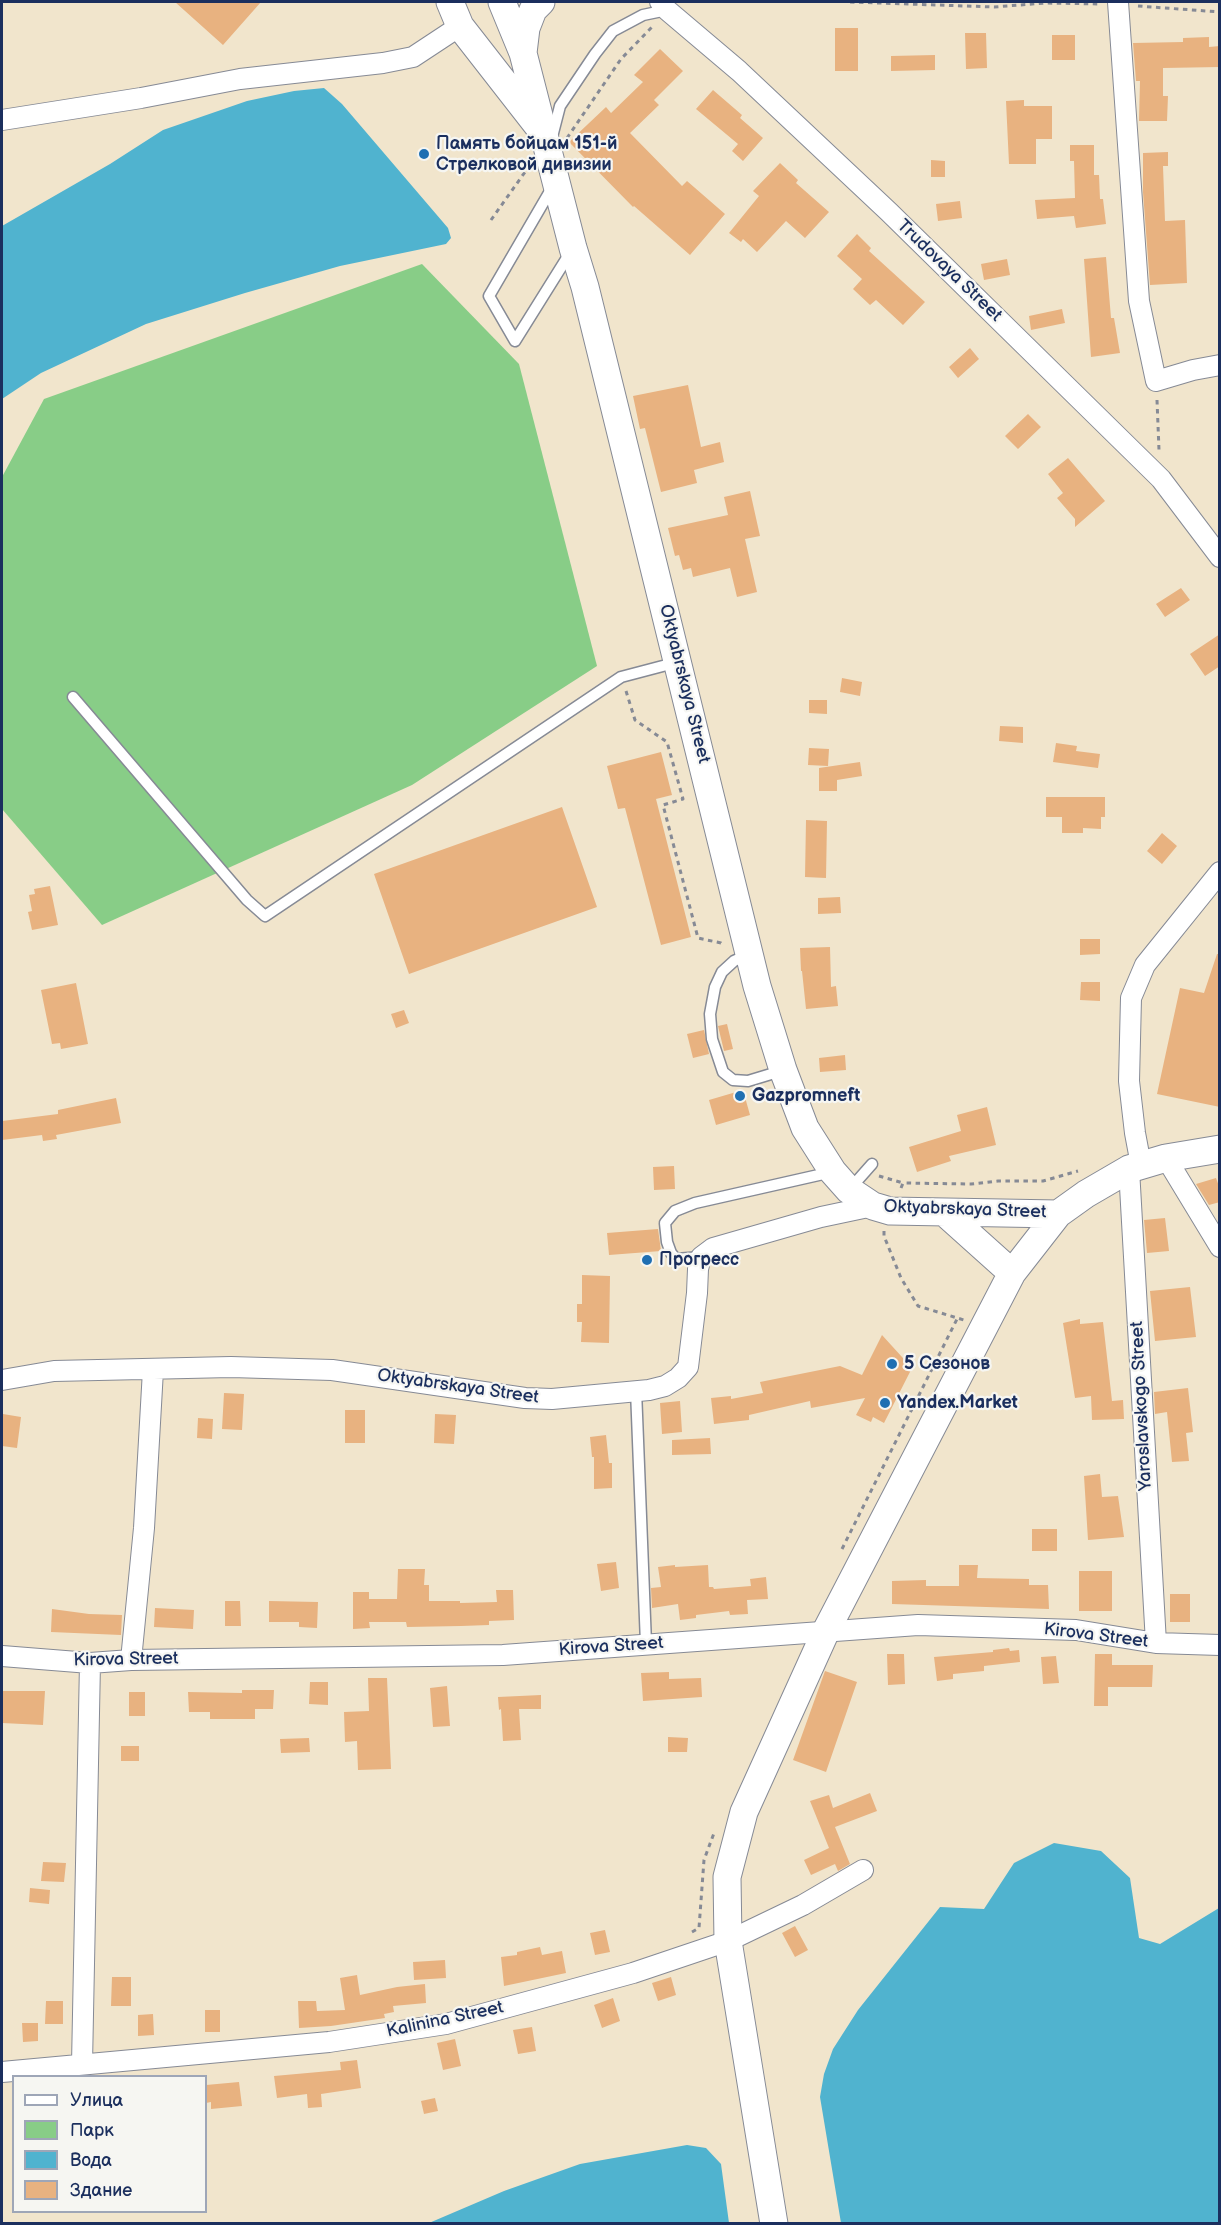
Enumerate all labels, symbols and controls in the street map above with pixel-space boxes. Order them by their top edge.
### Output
place label: Память бойцам 151-й Стрелковой дивизии [436,133,618,176]
marker: Память бойцам 151-й Стрелковой дивизии [417,147,431,161]
street label: Trudovaya Street [892,215,1006,327]
street label: Oktyabrskaya Street [654,602,714,766]
place label: Gazpromneft [752,1085,860,1107]
marker: Gazpromneft [733,1089,747,1103]
street label: Oktyabrskaya Street [883,1196,1047,1224]
place label: Прогресс [659,1249,739,1271]
marker: Прогресс [640,1253,654,1267]
street label: Yaroslavskogo Street [1127,1321,1157,1491]
place label: 5 Сезонов [904,1353,990,1375]
marker: 5 Сезонов [885,1357,899,1371]
street label: Oktyabrskaya Street [376,1365,540,1409]
place label: Yandex.Market [897,1392,1018,1414]
marker: Yandex.Market [878,1396,892,1410]
street label: Kirova Street [1043,1619,1149,1653]
street label: Kirova Street [558,1633,664,1661]
street label: Kirova Street [73,1648,179,1672]
street label: Kalinina Street [385,1997,505,2043]
legend [12,2075,207,2213]
text: Улица [70,2090,123,2111]
text: Парк [70,2120,114,2141]
text: Вода [70,2150,112,2171]
text: Здание [70,2180,132,2201]

